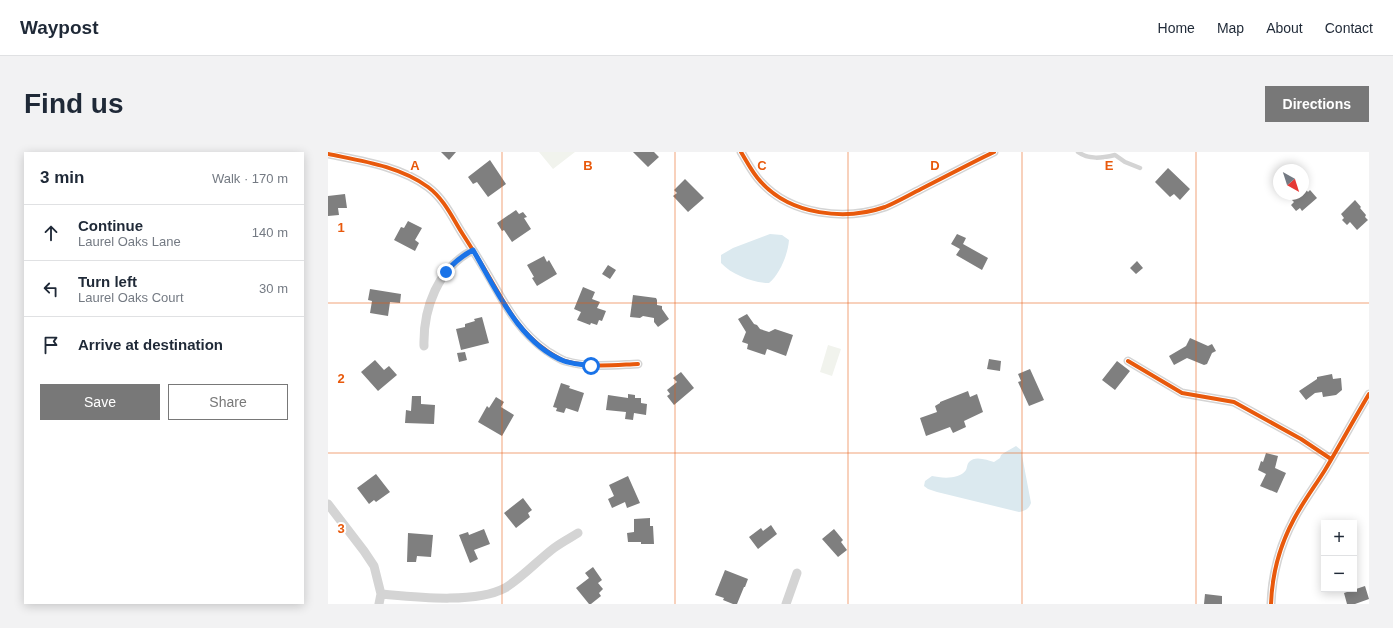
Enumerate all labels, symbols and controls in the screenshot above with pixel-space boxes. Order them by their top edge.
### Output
text: Waypost [20,17,98,38]
text: Home [1158,20,1195,36]
text: Map [1217,20,1244,36]
text: About [1266,20,1303,36]
text: Contact [1325,20,1373,36]
button: Directions [1265,86,1369,122]
text: Find us [24,88,124,119]
text: A [410,158,420,173]
text: B [583,158,593,173]
text: C [757,158,767,173]
text: D [930,158,940,173]
text: E [1105,158,1114,173]
north arrow [1273,164,1309,200]
text: 3 min [40,168,84,187]
text: Walk · 170 m [212,171,288,186]
text: Continue [78,217,143,234]
text: 1 [337,220,345,235]
icon: ahead [40,222,62,244]
text: 140 m [252,225,288,240]
text: Laurel Oaks Lane [78,234,181,249]
route end [437,263,455,281]
text: Turn left [78,273,137,290]
icon: left [40,278,62,300]
text: 30 m [259,281,288,296]
text: Laurel Oaks Court [78,290,184,305]
icon: arrive [40,334,62,356]
text: Arrive at destination [78,336,223,353]
route start [582,357,600,375]
text: 2 [337,371,345,386]
button: Save [40,384,160,420]
button: Share [168,384,288,420]
map controls [1321,520,1357,592]
button: + [1321,520,1357,556]
text: 3 [337,521,345,536]
button: − [1321,556,1357,592]

